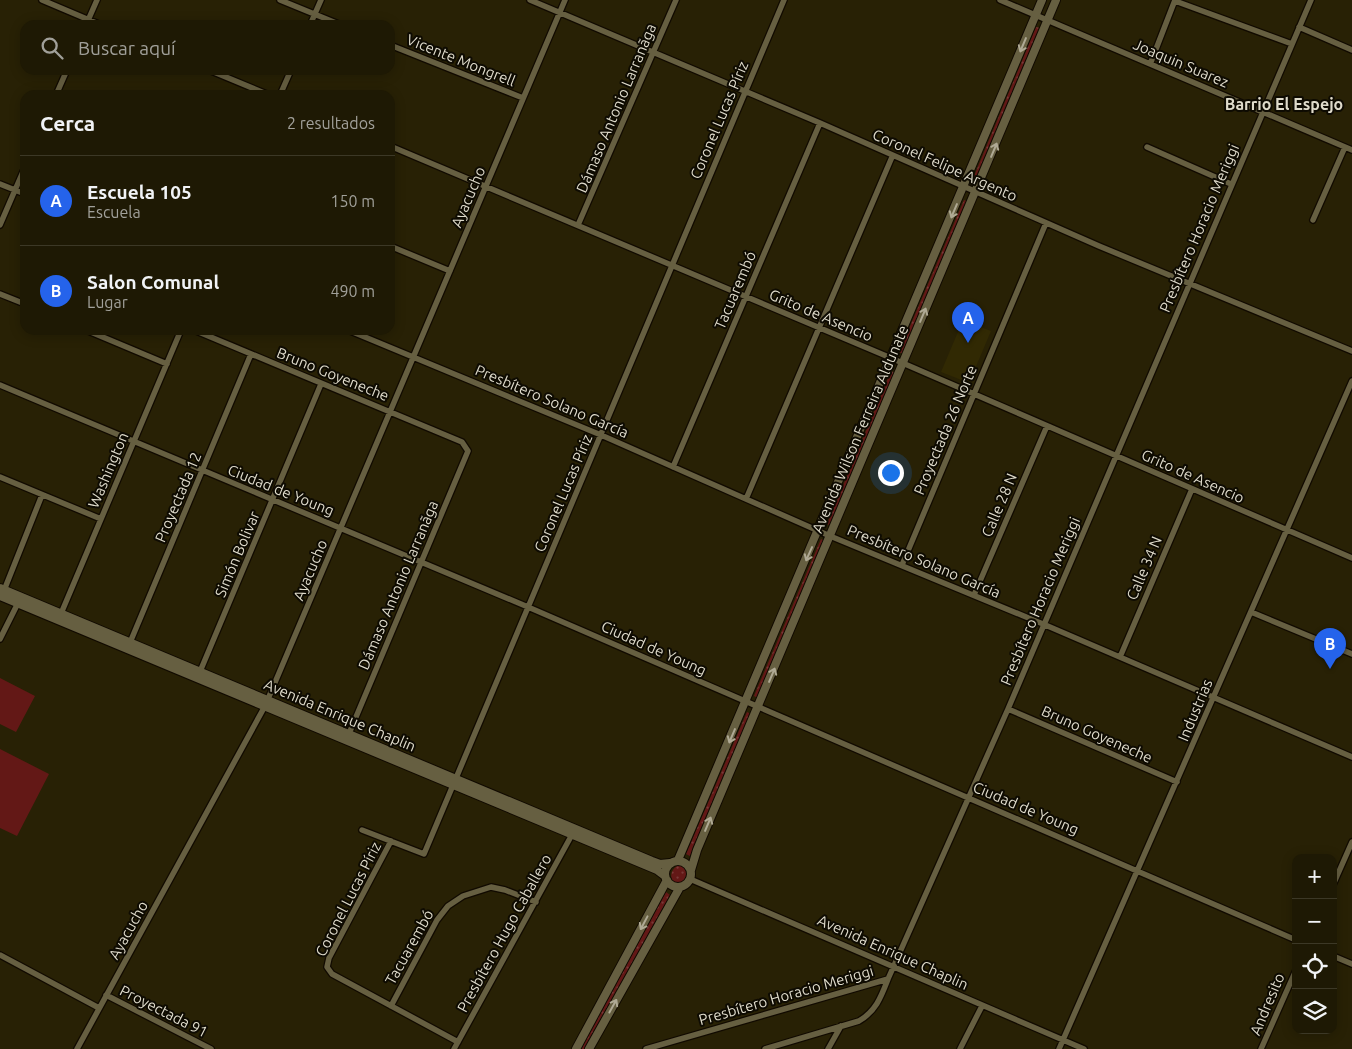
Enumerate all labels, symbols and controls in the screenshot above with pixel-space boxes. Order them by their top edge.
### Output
search box [20,20,395,75]
street label: Dámaso Antonio Larranãga [573,21,659,195]
street label: Vicente Mongrell [404,30,518,90]
icon: search [38,34,66,62]
street label: Joaquin Suarez [1131,35,1231,91]
text: Buscar aquí [78,37,176,59]
one-way arrow [1018,37,1027,52]
street label: Coronel Lucas Píriz [687,58,752,181]
district label: Barrio El Espejo [1225,95,1343,113]
text: Cerca [40,111,95,135]
text: 2 resultados [287,114,375,132]
street label: Coronel Felipe Argento [870,125,1020,205]
street label: Presbítero Horacio Meriggi [1156,141,1242,315]
one-way arrow [989,143,999,158]
street label: Ayacucho [448,164,488,230]
text: Escuela 105 [87,181,192,203]
text: A [50,192,62,210]
text: 150 m [330,192,375,210]
text: Escuela [87,203,141,221]
one-way arrow [948,203,958,218]
street label: Tacuarembó [711,248,759,332]
text: Salon Comunal [87,271,219,293]
text: B [51,282,61,300]
text: 490 m [330,282,375,300]
street label: Grito de Asencio [767,286,875,344]
text: Lugar [87,293,128,311]
pin: A [952,302,984,343]
one-way arrow [919,308,929,323]
street label: Avenida Wilson Ferreira Aldunate [808,323,912,535]
street label: Bruno Goyeneche [274,344,392,404]
street label: Presbítero Solano García [473,361,631,441]
street label: Proyectada 26 Norte [910,363,980,497]
street label: Washington [84,430,132,510]
street label: Coronel Lucas Píriz [531,431,596,554]
street label: Grito de Asencio [1139,446,1247,506]
street label: Proyectada 12 [151,449,205,545]
your location [878,460,904,486]
street label: Ciudad de Young [225,461,337,519]
street label: Calle 28 N [978,471,1020,539]
street label: Dámaso Antonio Larranãga [355,498,441,672]
street label: Simón Bolivar [211,508,263,600]
street label: Presbítero Horacio Meriggi [997,514,1083,688]
street label: Presbítero Solano García [845,521,1003,601]
street label: Calle 34 N [1123,534,1165,602]
street label: Ayacucho [290,537,330,603]
one-way arrow [803,546,813,561]
street label: Ciudad de Young [599,617,709,679]
pin: B [1314,628,1346,669]
one-way arrow [767,668,777,683]
street label: Avenida Enrique Chaplin [262,675,418,755]
street label: Industrias [1174,676,1216,744]
street label: Bruno Goyeneche [1039,702,1155,766]
one-way arrow [726,728,736,743]
street label: Ciudad de Young [971,778,1081,838]
one-way arrow [703,817,713,832]
street label: Coronel Lucas Píriz [312,839,384,959]
street label: Presbítero Hugo Caballero [453,851,555,1015]
map controls [1292,854,1337,1034]
button: + [1292,854,1337,899]
street label: Ayacucho [105,898,151,962]
button: − [1292,899,1337,944]
street label: Tacuarembó [381,907,437,987]
street label: Avenida Enrique Chaplin [815,911,971,993]
one-way arrow [639,915,648,930]
button: locate [1292,944,1337,989]
street label: Presbítero Horacio Meriggi [697,962,875,1028]
street label: Andresito [1246,970,1288,1038]
street label: Proyectada 91 [117,982,211,1040]
button: layers [1292,989,1337,1034]
one-way arrow [608,999,618,1014]

